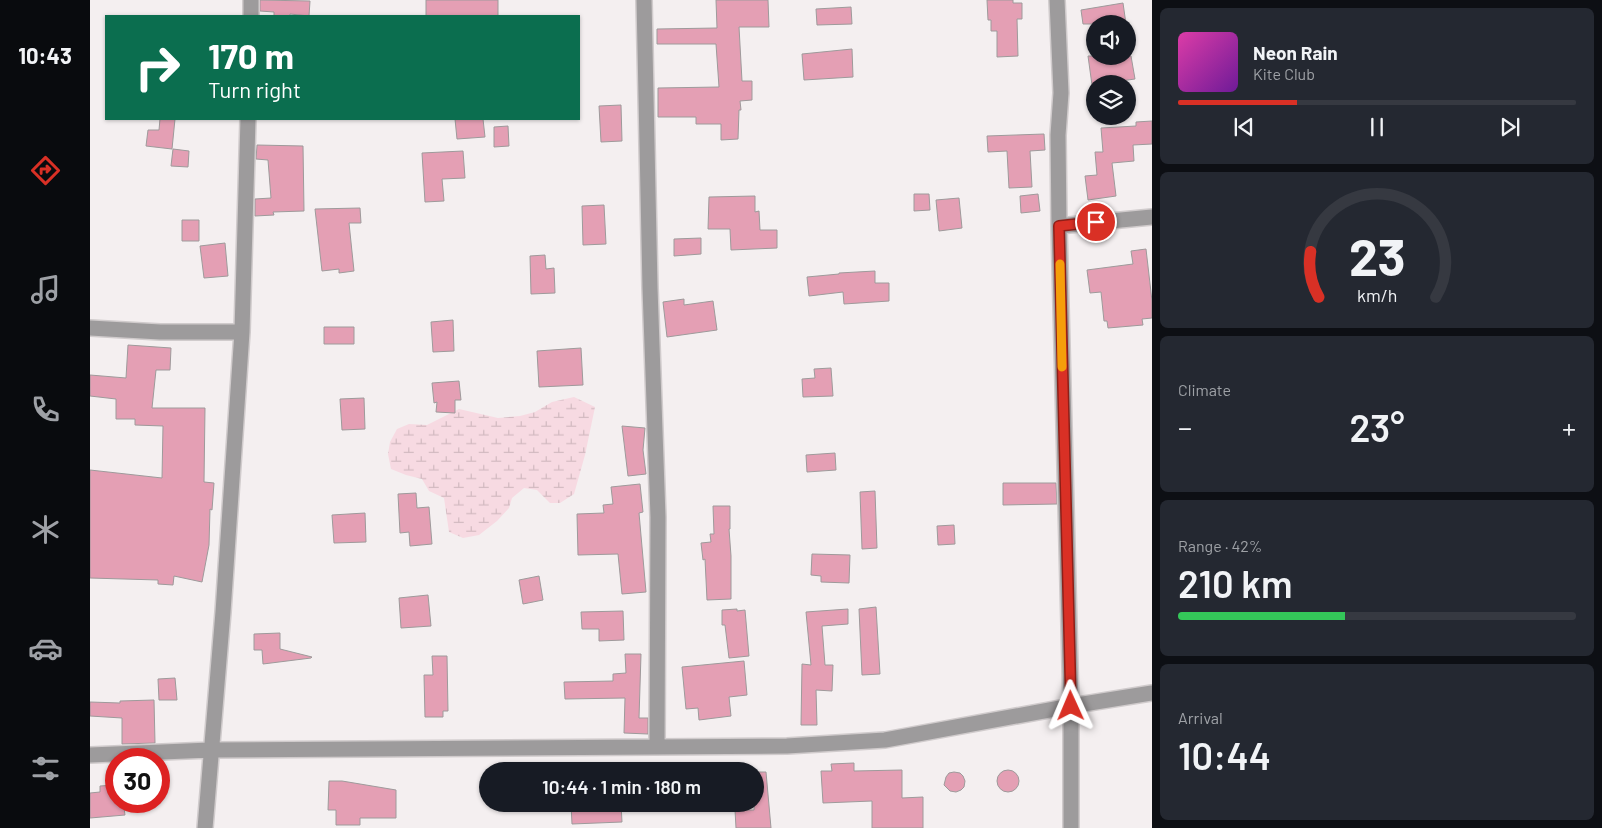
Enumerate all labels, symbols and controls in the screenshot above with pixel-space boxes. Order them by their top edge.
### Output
map controls [1086,15,1136,125]
button: sound [1086,15,1136,65]
text: 170 m [208,34,294,76]
icon: right [125,35,190,100]
text: Neon Rain [1253,41,1338,64]
text: 10:43 [18,42,72,68]
text: Kite Club [1253,64,1315,83]
button: layers [1086,75,1136,125]
text: Turn right [208,76,301,102]
icon: previous [1230,113,1258,141]
icon: pause [1363,113,1391,141]
icon: next [1496,113,1524,141]
icon: directions [28,153,63,188]
pin [1075,201,1117,243]
icon: arrive [1082,208,1110,236]
text: 23 [1349,224,1405,286]
icon: music [28,272,63,307]
text: km/h [1357,284,1397,306]
text: Climate [1178,380,1231,399]
icon: phone [28,392,63,427]
text: 23° [1349,404,1405,450]
text: − [1178,410,1192,444]
text: + [1562,410,1576,444]
icon: climate [28,512,63,547]
text: Range · 42% [1178,536,1262,555]
text: 210 km [1178,560,1293,606]
icon: car [28,631,63,666]
position arrow [1044,679,1096,731]
text: Arrival [1178,708,1223,727]
text: 10:44 [1178,732,1271,778]
speed limit sign: 30 [105,748,170,813]
icon: filters [28,751,63,786]
text: 10:44 · 1 min · 180 m [542,775,701,798]

